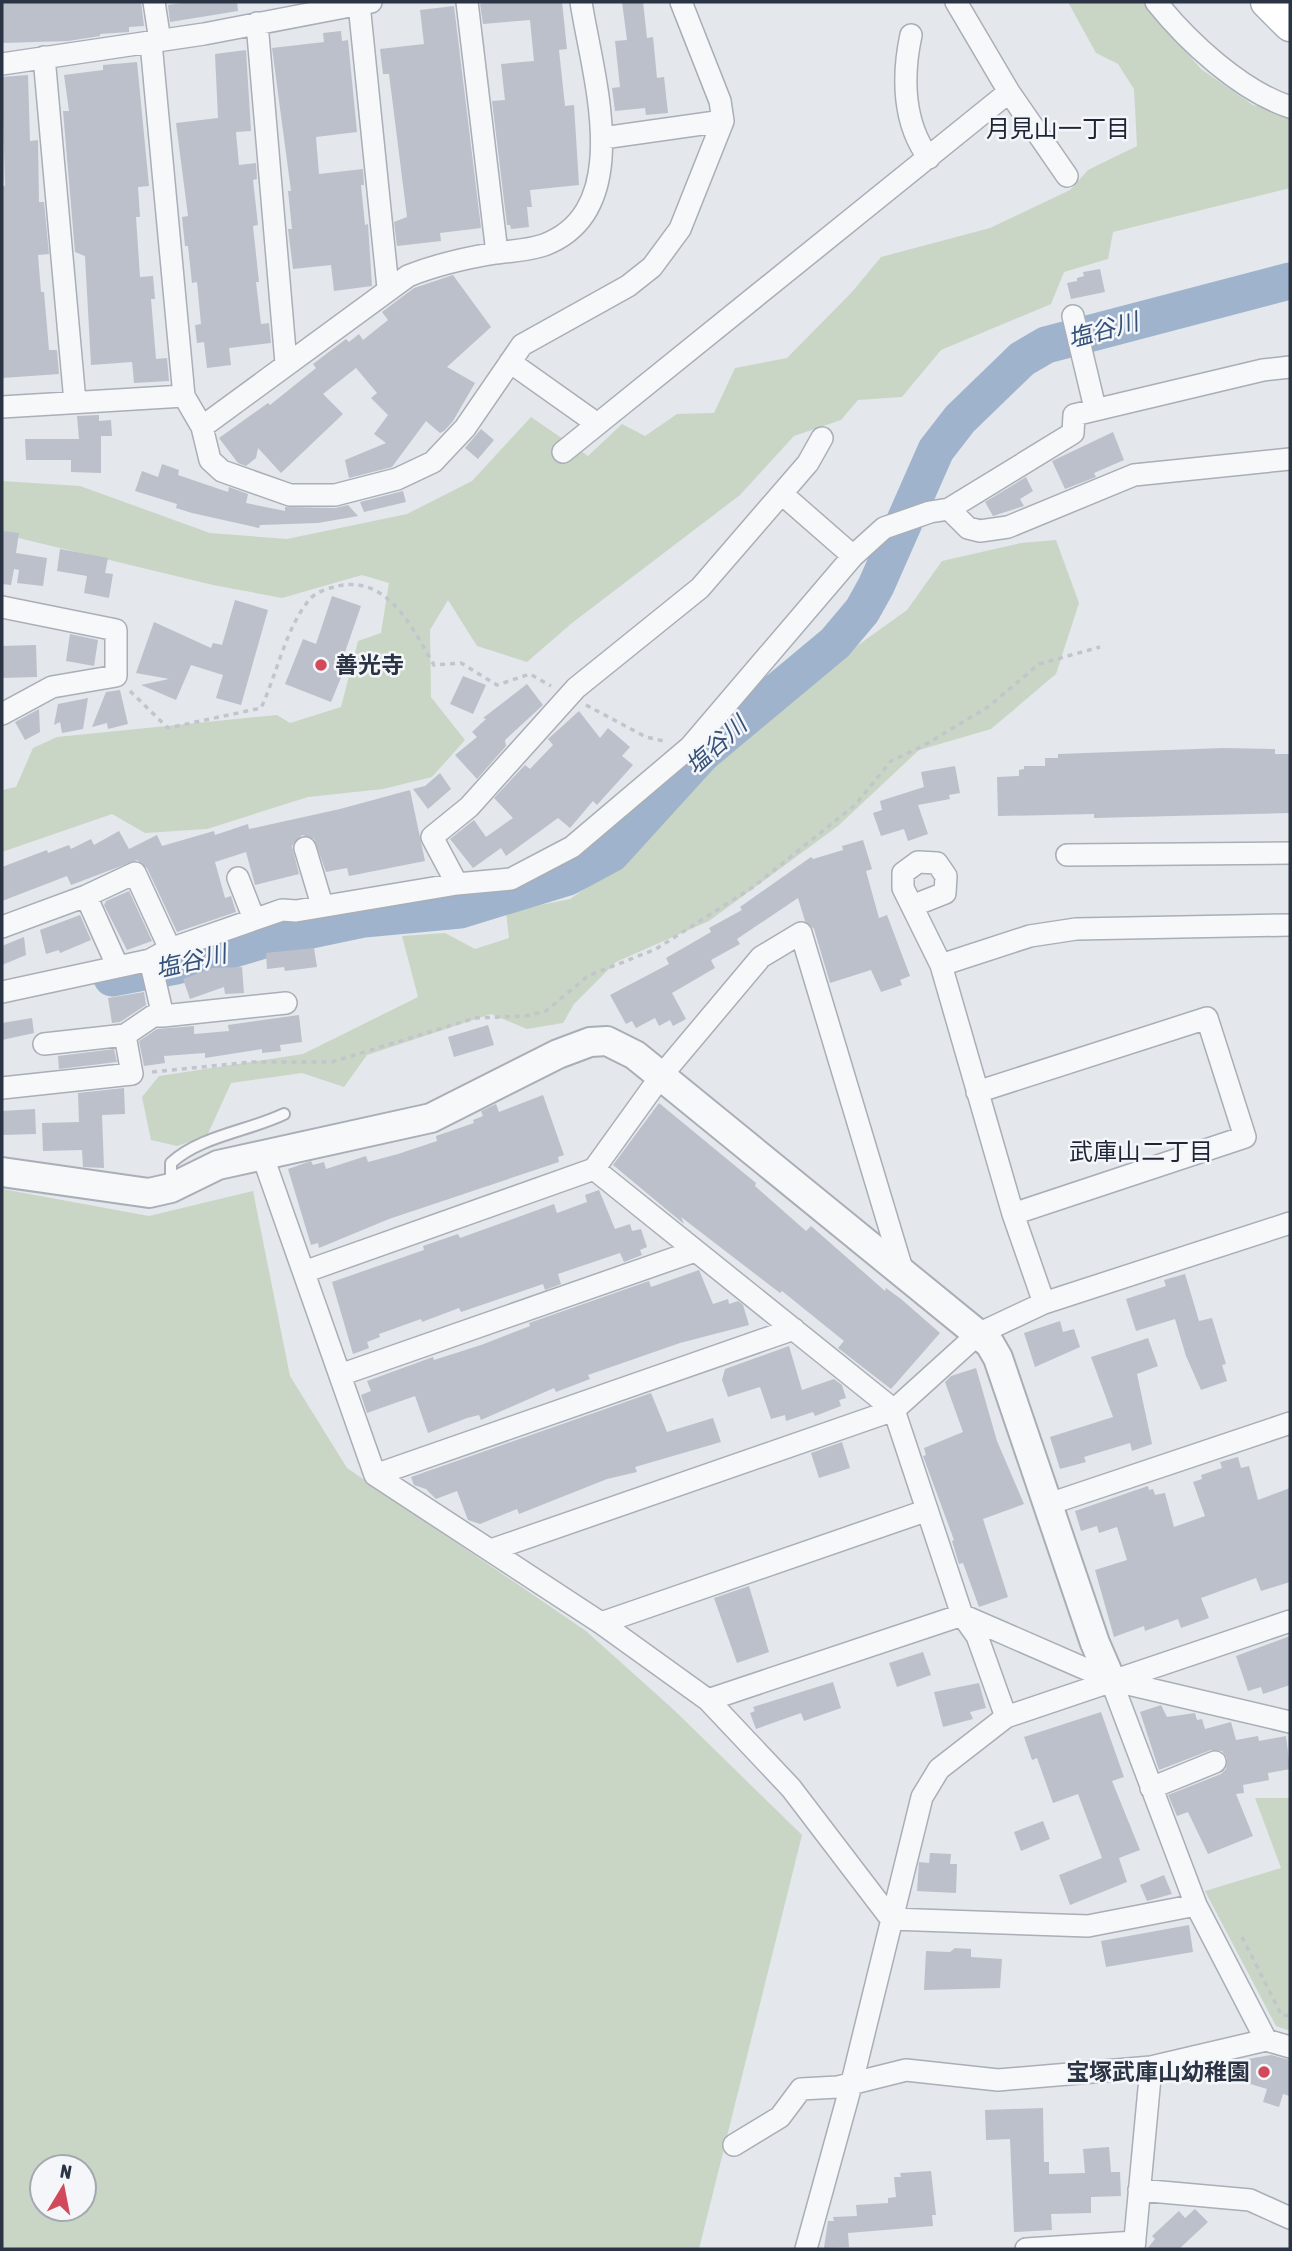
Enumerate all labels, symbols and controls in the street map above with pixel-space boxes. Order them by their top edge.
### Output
district label: 月見山一丁目 [986,115,1130,142]
water label: 塩谷川 [1065,307,1144,352]
place label: 善光寺 [335,652,404,678]
marker: 善光寺 [313,657,329,673]
water label: 塩谷川 [680,709,754,779]
water label: 塩谷川 [153,939,232,982]
district label: 武庫山二丁目 [1069,1138,1213,1165]
place label: 宝塚武庫山幼稚園 [1066,2059,1250,2085]
marker: 宝塚武庫山幼稚園 [1256,2064,1272,2080]
north arrow [28,2153,98,2223]
text: N [59,2159,73,2183]

